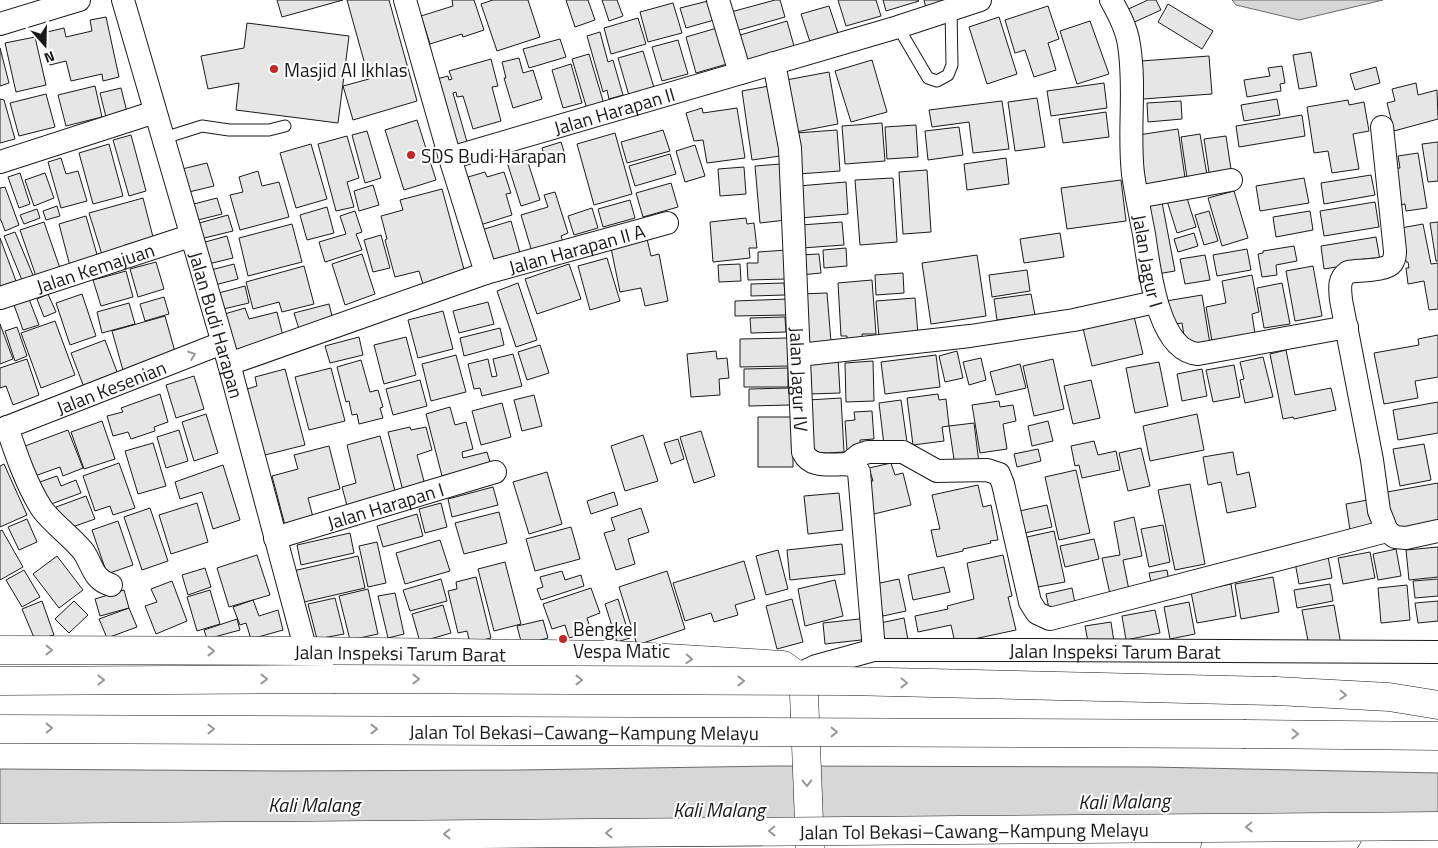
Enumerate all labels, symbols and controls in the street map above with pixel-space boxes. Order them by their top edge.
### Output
north arrow [20,20,70,70]
text: N [41,46,58,69]
place label: Masjid Al Ikhlas [284,55,408,84]
marker: Masjid Al Ikhlas [268,63,280,75]
street label: Jalan Harapan II [550,79,678,142]
place label: SDS Budi Harapan [421,141,566,170]
marker: SDS Budi Harapan [405,149,417,161]
street label: Jalan Jagur I [1126,212,1172,311]
street label: Jalan Harapan II A [505,215,648,281]
street label: Jalan Kemajuan [32,234,158,300]
street label: Jalan Budi Harapan [182,248,252,401]
street label: Jalan Jagur IV [783,326,817,432]
one-way arrow [187,351,196,361]
street label: Jalan Kesenian [51,352,170,421]
street label: Jalan Harapan I [323,474,447,536]
place label: Bengkel Vespa Matic [573,614,670,665]
marker: Bengkel Vespa Matic [557,633,569,645]
street label: Jalan Inspeksi Tarum Barat [1009,635,1221,665]
street label: Jalan Inspeksi Tarum Barat [294,636,506,668]
one-way arrow [45,645,53,655]
one-way arrow [208,646,215,656]
one-way arrow [685,654,693,665]
one-way arrow [260,674,268,684]
one-way arrow [413,674,421,684]
one-way arrow [98,675,105,685]
one-way arrow [576,675,583,685]
one-way arrow [738,676,746,686]
one-way arrow [900,677,908,688]
one-way arrow [1339,689,1347,700]
street label: Jalan Tol Bekasi–Cawang–Kampung Melayu [409,716,759,747]
one-way arrow [45,723,53,733]
one-way arrow [208,724,215,734]
one-way arrow [370,724,378,735]
one-way arrow [830,727,838,737]
one-way arrow [1291,729,1299,740]
one-way arrow [802,780,812,788]
water label: Kali Malang [1078,785,1173,817]
water label: Kali Malang [268,789,363,820]
water label: Kali Malang [673,794,768,825]
street label: Jalan Tol Bekasi–Cawang–Kampung Melayu [799,814,1149,846]
one-way arrow [1245,822,1253,832]
one-way arrow [768,826,776,836]
one-way arrow [605,828,613,838]
one-way arrow [443,829,450,839]

